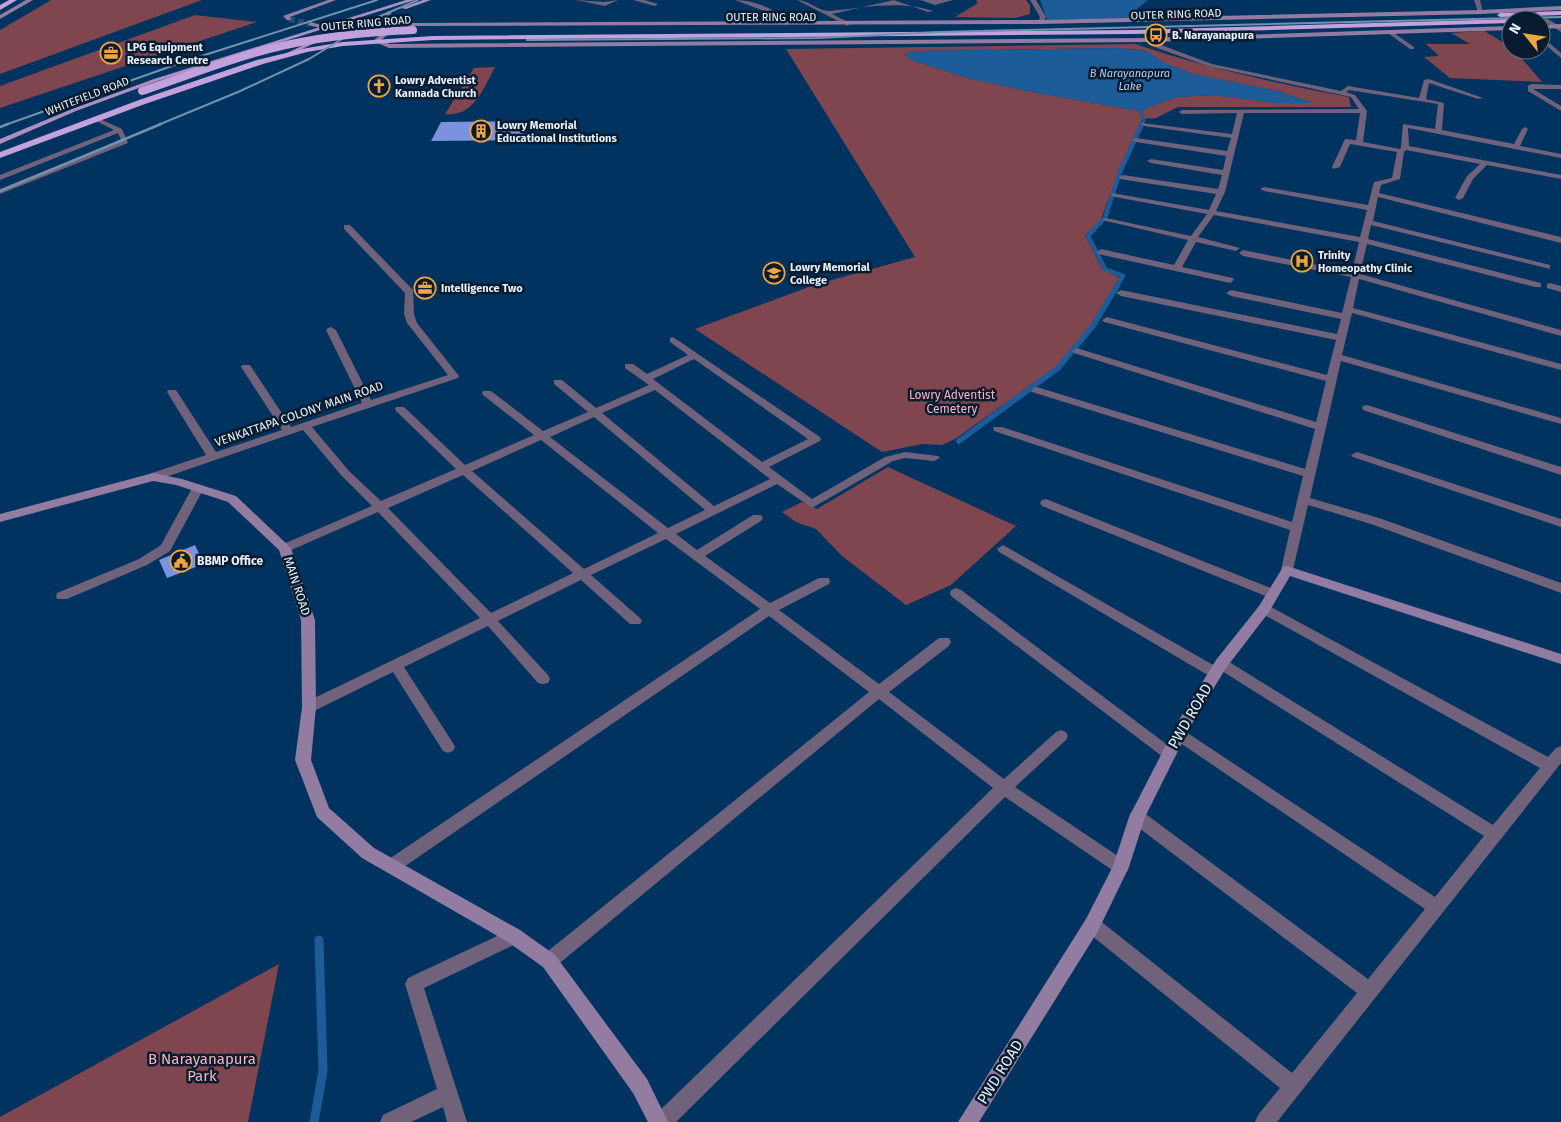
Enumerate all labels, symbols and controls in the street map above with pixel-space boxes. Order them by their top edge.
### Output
street label: OUTER RING ROAD [1130,6,1222,23]
north arrow [1501,10,1551,60]
street label: OUTER RING ROAD [726,11,816,24]
street label: OUTER RING ROAD [320,13,412,34]
text: N [1505,20,1525,37]
bus stop icon: B. Narayanapura [1144,23,1168,47]
place label: B. Narayanapura [1172,29,1254,42]
office icon: LPG Equipment Research Centre [99,41,123,65]
place label: LPG Equipment Research Centre [127,41,208,67]
water label: B Narayanapura Lake [1090,67,1170,93]
street label: WHITEFIELD ROAD [43,74,131,118]
church icon: Lowry Adventist Kannada Church [367,74,391,98]
place label: Lowry Adventist Kannada Church [395,74,476,100]
building icon: Lowry Memorial Educational Institutions [469,119,493,143]
place label: Lowry Memorial Educational Institutions [497,119,617,145]
hospital icon: Trinity Homeopathy Clinic [1290,249,1314,273]
place label: Trinity Homeopathy Clinic [1318,249,1413,275]
school or university icon: Lowry Memorial College [762,261,786,285]
place label: Lowry Memorial College [790,261,871,287]
office icon: Intelligence Two [413,276,437,300]
place label: Intelligence Two [441,282,523,295]
street label: VENKATTAPA COLONY MAIN ROAD [213,378,385,449]
park label: Lowry Adventist Cemetery [909,388,996,416]
public building icon: BBMP Office [169,549,193,573]
place label: BBMP Office [197,554,264,568]
street label: MAIN ROAD [281,555,313,617]
street label: PWD ROAD [1164,680,1216,752]
street label: PWD ROAD [973,1037,1027,1107]
park label: B Narayanapura Park [148,1050,256,1085]

